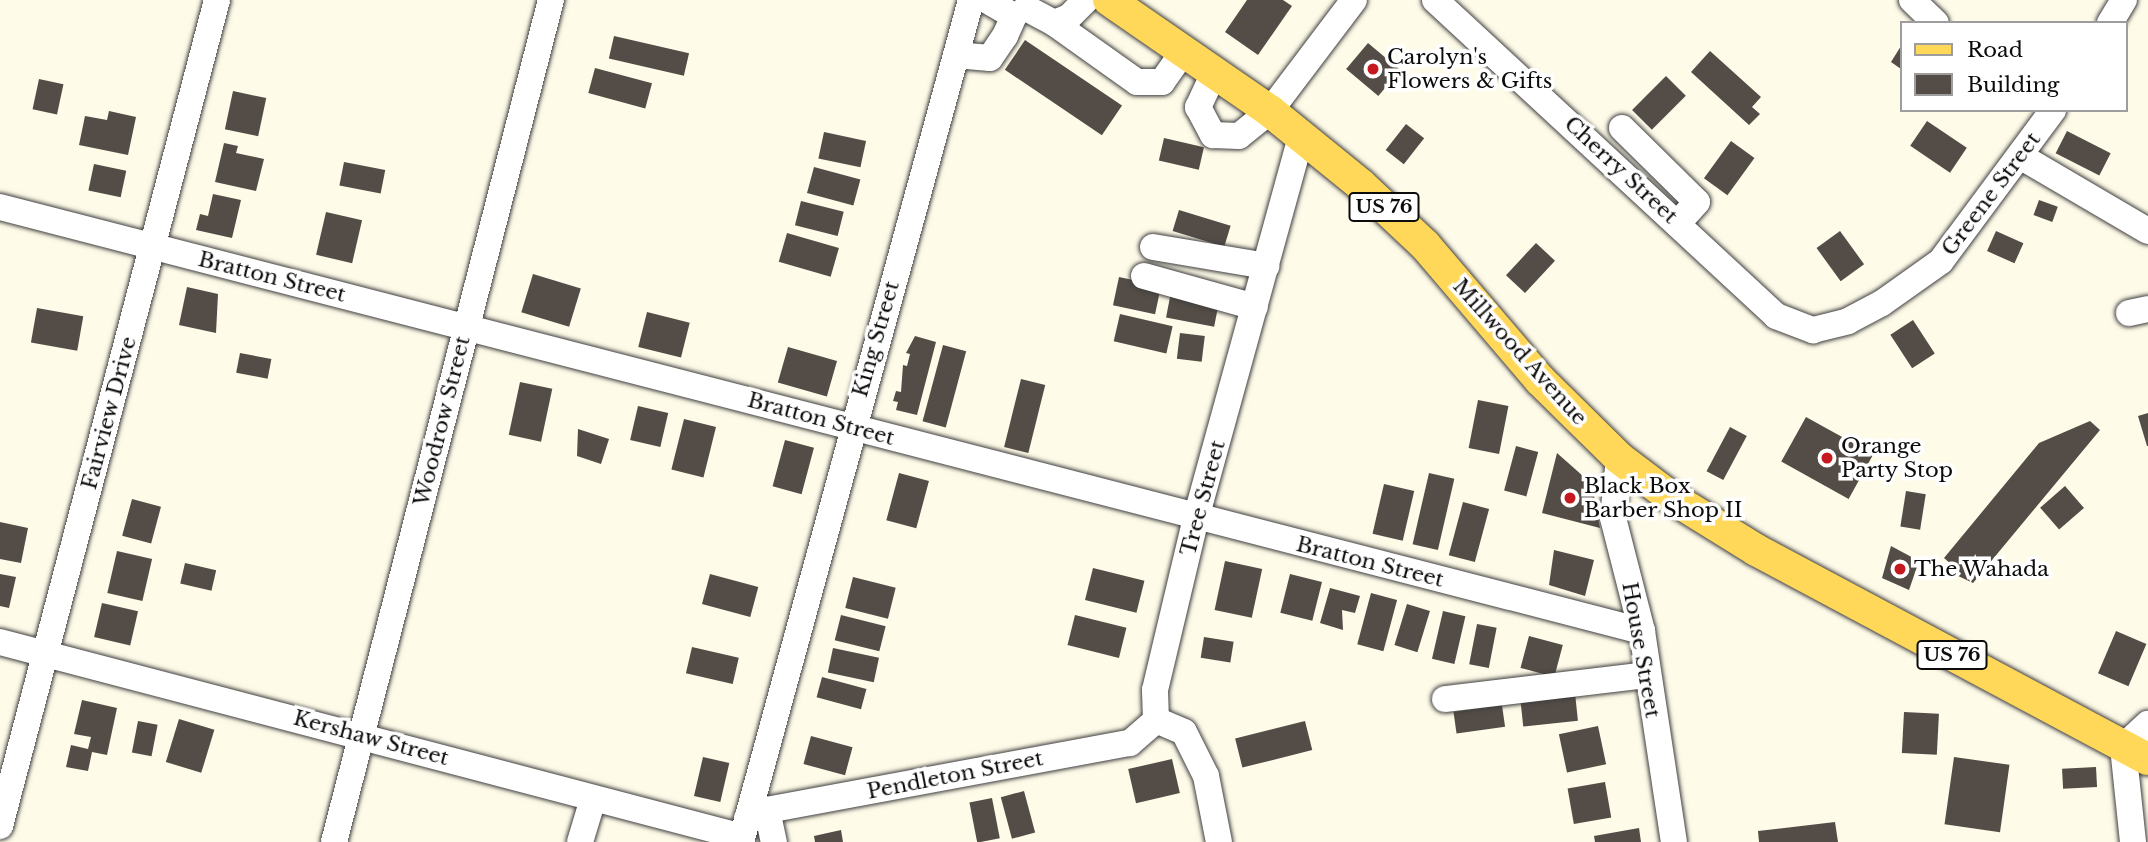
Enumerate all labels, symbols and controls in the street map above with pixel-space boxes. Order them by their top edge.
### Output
legend [1899,21,2127,112]
text: Road [1967,37,2023,63]
place label: Carolyn's Flowers & Gifts [1387,44,1552,94]
marker: Carolyn's Flowers & Gifts [1365,61,1381,77]
text: Building [1967,72,2059,98]
street label: Cherry Street [1559,111,1683,229]
street label: Greene Street [1936,127,2046,261]
road number: US 76 [1347,192,1421,223]
street label: Bratton Street [196,247,348,307]
street label: Millwood Avenue [1447,273,1593,431]
street label: King Street [847,278,905,400]
street label: Woodrow Street [409,333,475,509]
street label: Fairview Drive [76,334,142,492]
street label: Bratton Street [745,387,897,451]
place label: Orange Party Stop [1841,433,1954,483]
street label: Tree Street [1176,438,1230,558]
marker: Orange Party Stop [1819,450,1835,466]
place label: Black Box Barber Shop II [1584,473,1743,523]
marker: Black Box Barber Shop II [1562,490,1578,506]
street label: Bratton Street [1294,532,1446,592]
place label: The Wahada [1914,556,2050,582]
marker: The Wahada [1892,561,1908,577]
street label: House Street [1617,580,1665,720]
road number: US 76 [1915,640,1989,670]
street label: Kershaw Street [290,705,452,771]
street label: Pendleton Street [865,746,1045,804]

